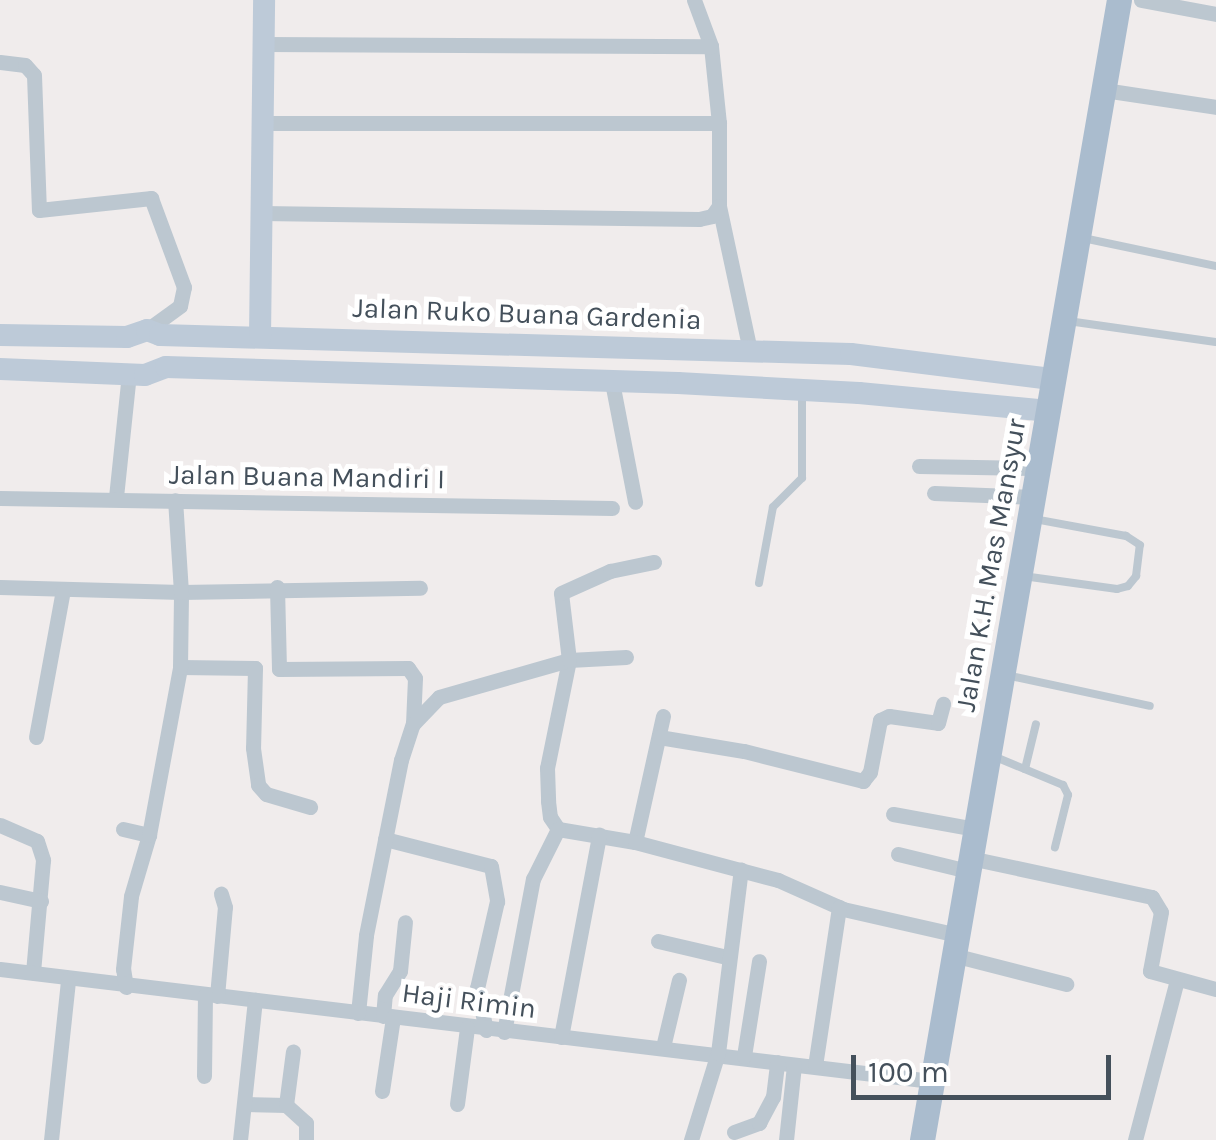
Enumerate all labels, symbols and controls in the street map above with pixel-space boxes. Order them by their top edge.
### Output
street label: Jalan Ruko Buana Gardenia [352,291,702,337]
street label: Jalan K.H. Mas Mansyur [949,416,1033,714]
street label: Jalan Buana Mandiri I [169,458,445,496]
street label: Haji Rimin [400,976,538,1026]
scale bar [856,1035,1116,1097]
text: 100 m [868,1054,949,1090]

